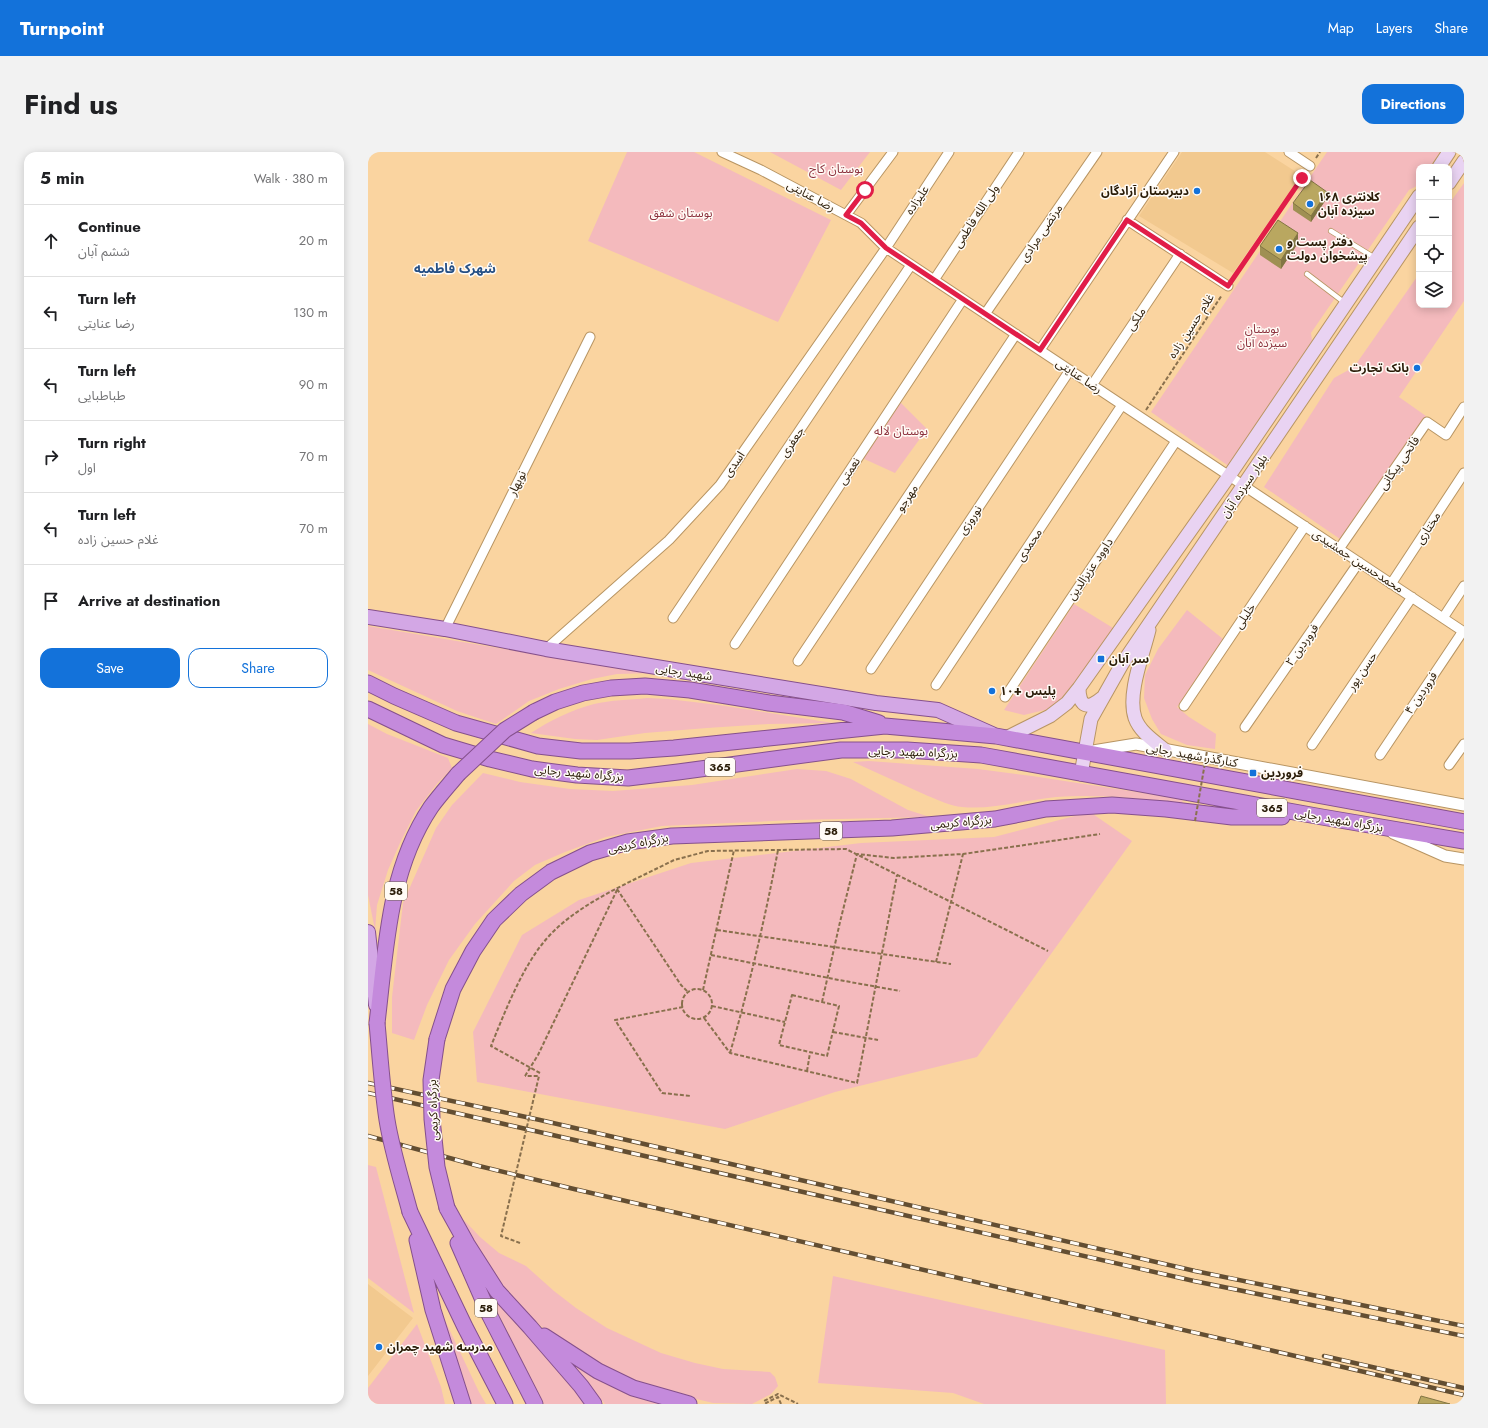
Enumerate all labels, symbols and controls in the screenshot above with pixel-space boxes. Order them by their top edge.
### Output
text: Turnpoint [20,15,104,42]
text: Map [1328,18,1354,38]
text: Layers [1376,18,1412,38]
text: Share [1434,18,1468,38]
text: Find us [24,84,118,125]
button: Directions [1362,84,1464,124]
park label: بوستان کاج [809,160,863,178]
map controls [1416,164,1452,308]
button: + [1416,164,1452,200]
text: 5 min [40,166,84,190]
text: Walk · 380 m [254,169,328,188]
route end [1293,169,1311,187]
street label: رضا عنایتی [784,176,838,216]
route start [856,181,874,199]
street label: ولی الله فاطمی [949,181,1003,251]
street label: علیزاده [901,182,933,218]
place label: دبیرستان آزادگان [1101,182,1189,200]
marker: دبیرستان آزادگان [1192,186,1202,196]
place label: کلانتری ۱۶۸ سیزده آبان [1318,188,1380,220]
marker: کلانتری ۱۶۸ سیزده آبان [1305,199,1315,209]
street label: مرتضی مرادی [1015,200,1067,266]
button: − [1416,200,1452,236]
park label: بوستان شفق [649,204,713,222]
text: Continue [78,216,141,238]
icon: ahead [40,230,62,252]
text: 20 m [299,231,328,250]
place label: دفتر پست و پیشخوان دولت [1287,233,1368,265]
button: locate [1416,236,1452,272]
text: ششم آبان [78,242,130,261]
marker: دفتر پست و پیشخوان دولت [1274,244,1284,254]
district label: شهرک فاطمیه [414,259,496,278]
button: layers [1416,272,1452,308]
text: Turn left [78,288,136,310]
street label: غلام حسین زاده [1163,290,1219,362]
icon: left [40,302,62,324]
text: 130 m [293,303,328,322]
street label: ملکی [1122,304,1150,334]
text: رضا عنایتی [78,314,135,333]
park label: بوستان سیزده آبان [1237,320,1287,352]
street label: رضا عنایتی [1052,354,1106,398]
place label: بانک تجارت [1349,359,1409,377]
text: Turn left [78,360,136,382]
marker: بانک تجارت [1412,363,1422,373]
icon: left [40,374,62,396]
text: 90 m [299,375,328,394]
text: طباطبایی [78,386,126,405]
park label: بوستان لاله [874,422,928,440]
street label: جعفری [775,423,809,461]
text: Turn right [78,432,146,454]
street label: فاتحی پیکانی [1374,432,1424,494]
icon: right [40,446,62,468]
text: 70 m [299,447,328,466]
street label: اسدی [719,447,749,481]
street label: بلوار سیزده آبان [1216,450,1272,522]
street label: نعمتی [833,454,865,488]
text: اول [78,458,96,477]
street label: نوبهار [503,467,531,500]
street label: مهرجو [891,481,923,515]
street label: نوروزی [954,502,986,538]
text: Turn left [78,504,136,526]
street label: مختاری [1411,508,1445,548]
icon: left [40,518,62,540]
text: 70 m [299,519,328,538]
street label: محمدی [1011,525,1047,565]
street label: محمدحسین جمشیدی [1309,525,1407,597]
text: غلام حسین زاده [78,530,158,549]
street label: داوود عزیزالدین [1062,534,1118,604]
icon: arrive [40,590,62,612]
text: Arrive at destination [78,590,220,612]
street label: خلیلی [1230,600,1260,632]
street label: فروردین ۲ [1281,620,1323,670]
button: Save [40,648,180,688]
button: Share [188,648,328,688]
street label: حسن پور [1342,648,1382,695]
place label: سر آبان [1109,650,1149,668]
marker: سر آبان [1096,654,1106,664]
street label: شهید رجایی [655,659,713,685]
street label: فروردین ۴ [1400,668,1442,718]
place label: پلیس +۱۰ [1000,682,1056,700]
marker: پلیس +۱۰ [987,686,997,696]
street label: کنارگذر شهید رجایی [1145,738,1240,772]
street label: بزرگراه شهید رجایی [868,741,958,763]
road number: 365 [705,758,735,776]
street label: بزرگراه شهید رجایی [534,760,624,786]
place label: فروردین [1261,764,1303,782]
marker: فروردین [1248,768,1258,778]
road number: 365 [1257,799,1287,817]
street label: بزرگراه شهید رجایی [1293,803,1385,837]
street label: بزرگراه کریمی [930,810,992,834]
road number: 58 [820,822,842,840]
street label: بزرگراه کریمی [606,828,670,858]
road number: 58 [385,882,407,900]
street label: بزرگراه کریمی [423,1079,443,1141]
road number: 58 [475,1299,497,1317]
place label: مدرسه شهید چمران [387,1338,493,1356]
marker: مدرسه شهید چمران [374,1342,384,1352]

